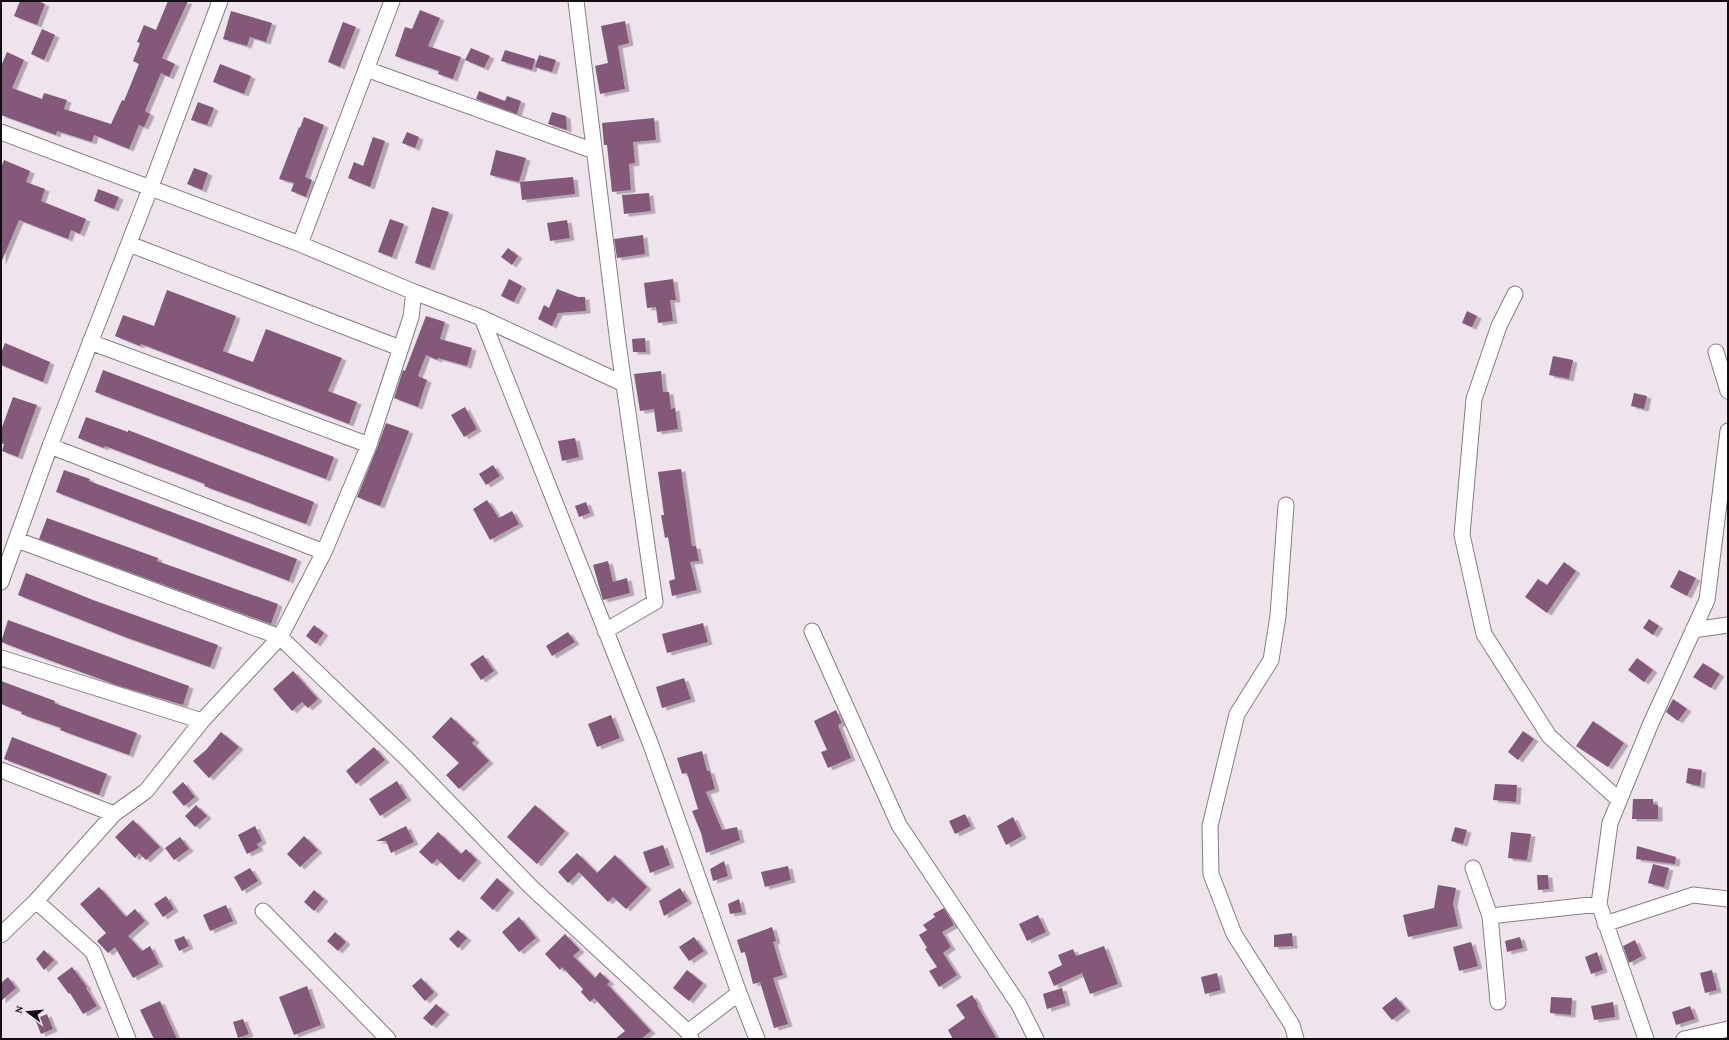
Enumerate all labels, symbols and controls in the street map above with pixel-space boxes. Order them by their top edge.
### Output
north arrow [8,992,48,1032]
text: N [12,1004,25,1015]

